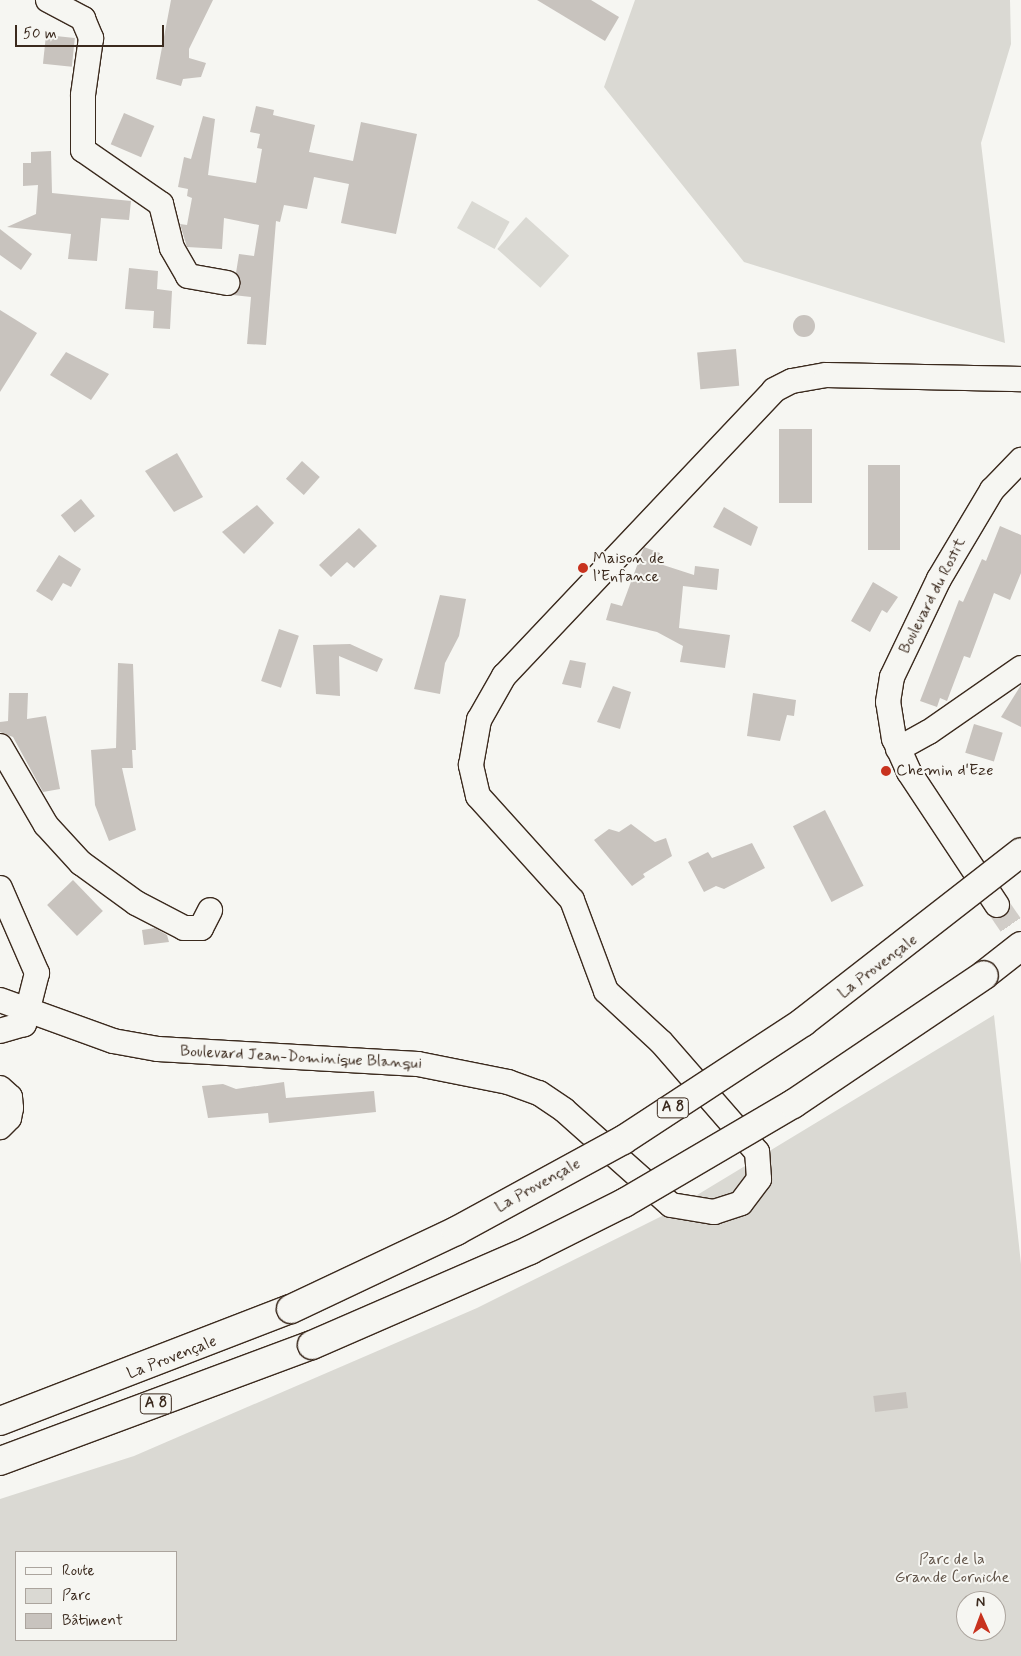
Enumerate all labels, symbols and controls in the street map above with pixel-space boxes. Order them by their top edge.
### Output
scale bar [18,15,166,47]
text: 50 m [23,24,57,44]
street label: Boulevard du Rostit [896,535,970,657]
place label: Maison de l’Enfance [593,549,664,587]
marker: Maison de l’Enfance [577,562,589,574]
place label: Chemin d'Eze [896,761,992,781]
marker: Chemin d'Eze [880,765,892,777]
street label: La Provençale [834,931,922,1003]
street label: Boulevard Jean-Dominique Blanqui [180,1042,422,1074]
road number: A 8 [657,1096,689,1120]
street label: La Provençale [492,1155,584,1217]
street label: La Provençale [124,1332,220,1384]
road number: A 8 [140,1392,172,1416]
park label: Parc de la Grande Corniche [891,1550,1013,1588]
legend [15,1551,178,1641]
text: Route [62,1561,95,1581]
text: Parc [62,1586,90,1606]
north arrow [956,1591,1006,1641]
text: N [976,1593,985,1611]
text: Bâtiment [62,1611,123,1631]

